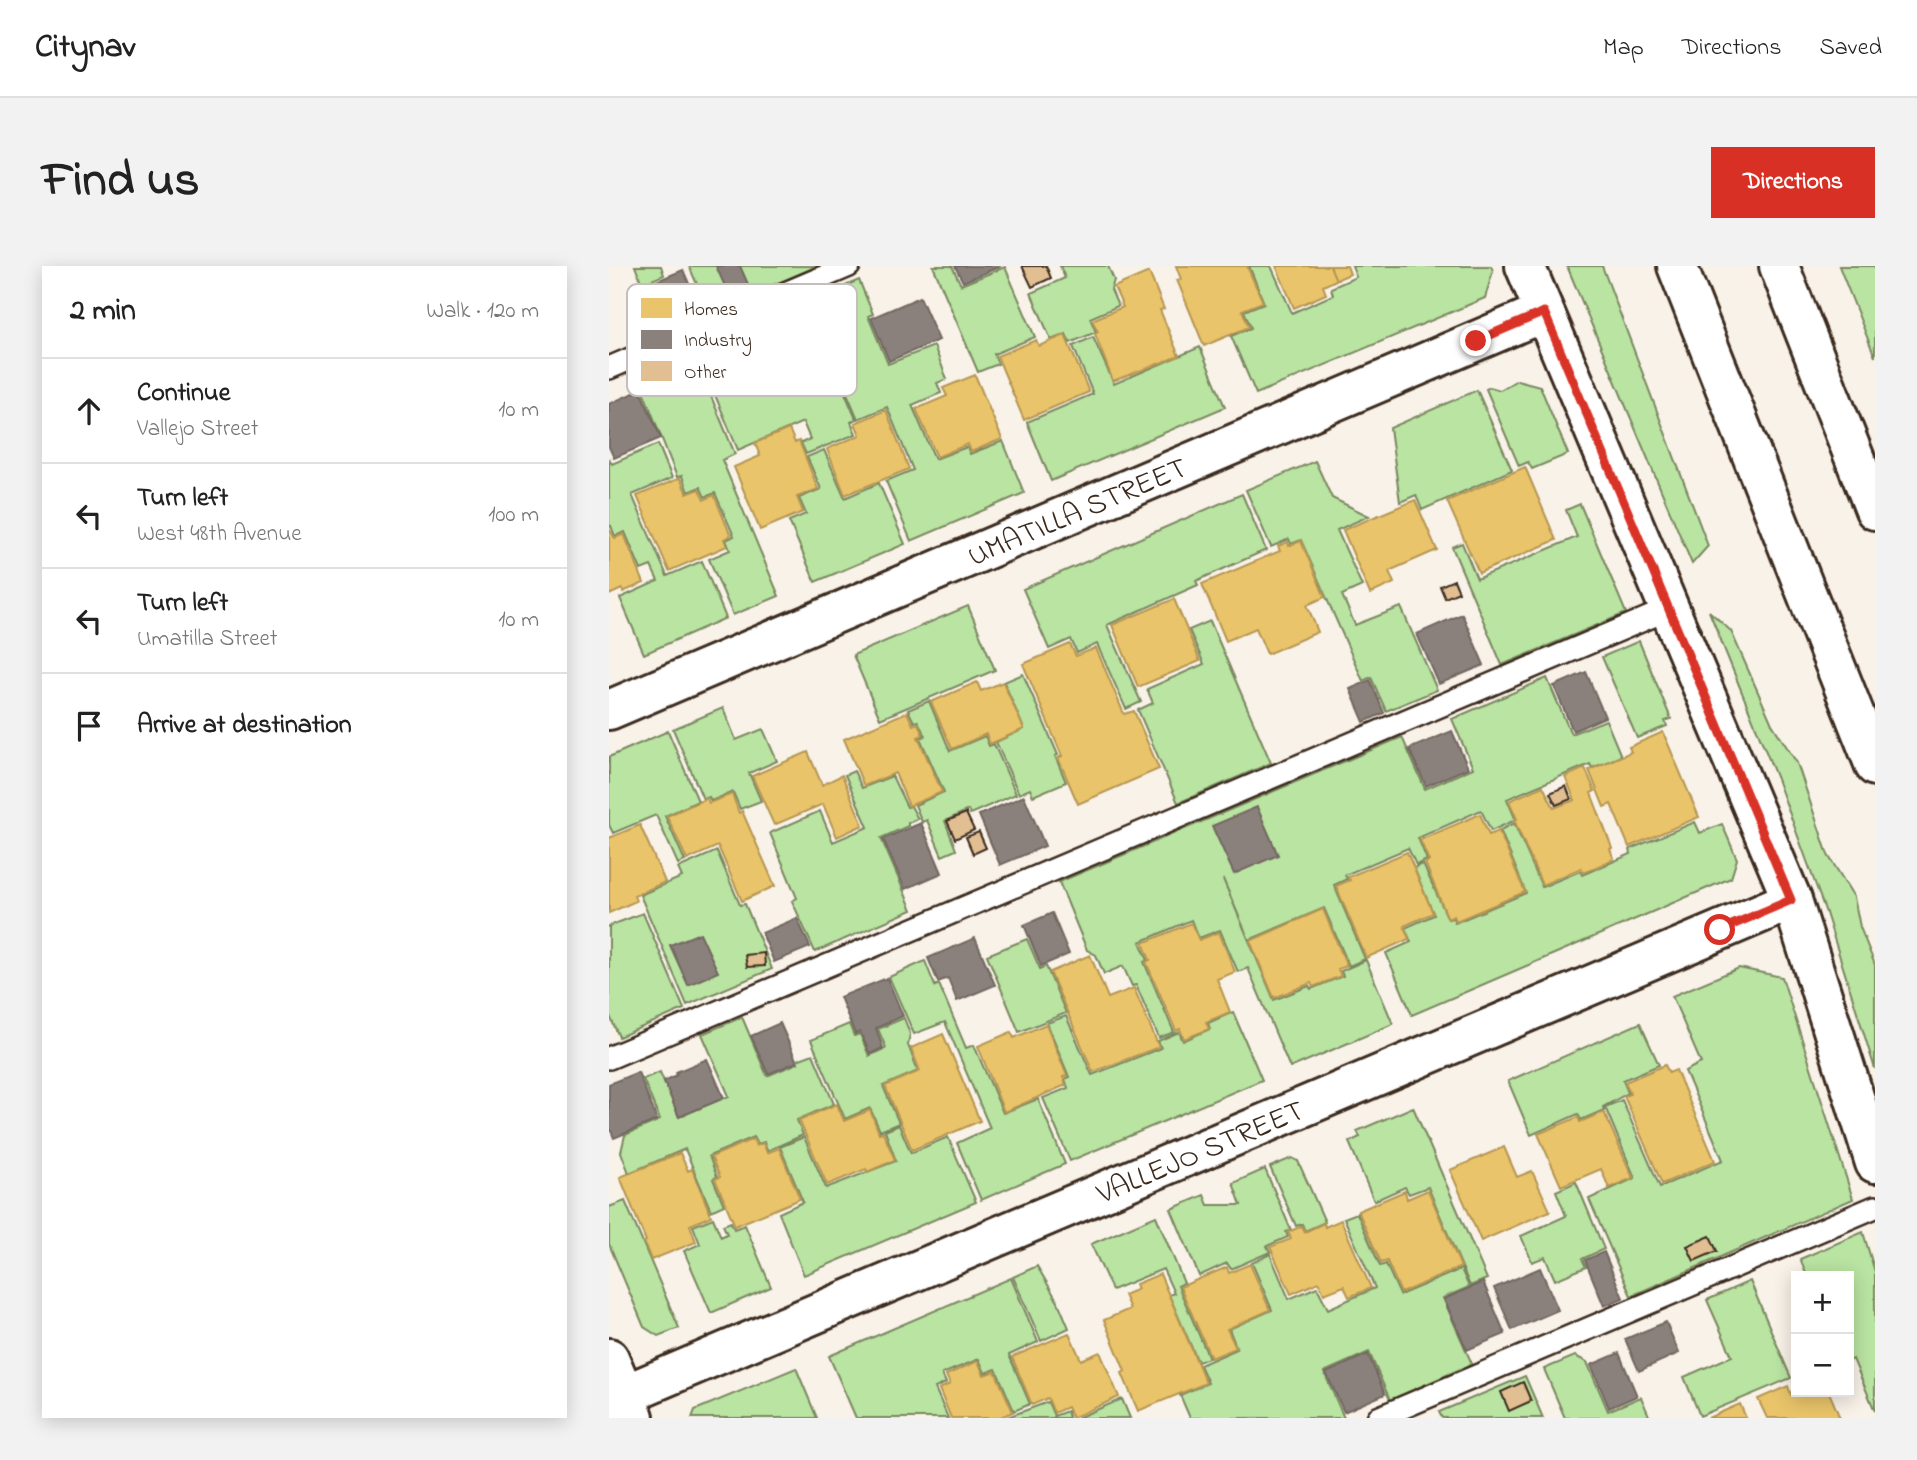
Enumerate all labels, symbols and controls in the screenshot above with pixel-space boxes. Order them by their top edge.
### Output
text: Citynav [35,24,135,72]
text: Map [1603,31,1644,66]
text: Directions [1682,31,1781,66]
text: Saved [1819,31,1882,66]
text: Find us [42,146,199,218]
button: Directions [1711,147,1875,218]
legend [627,284,857,396]
text: 2 min [70,290,136,334]
text: Walk · 120 m [426,295,539,328]
text: Homes [684,297,738,324]
route end [1460,325,1491,356]
text: Industry [684,328,752,356]
text: Other [684,360,726,387]
text: Continue [137,375,230,413]
icon: ahead [70,392,108,430]
text: 10 m [498,394,539,427]
text: Vallejo Street [137,413,259,446]
street label: UMATILLA STREET [962,448,1195,580]
text: Turn left [137,480,228,518]
icon: left [70,497,108,535]
text: 100 m [488,499,539,532]
text: West 48th Avenue [137,518,302,551]
text: Turn left [137,585,228,623]
icon: left [70,602,108,640]
text: 10 m [498,604,539,637]
text: Umatilla Street [137,623,278,656]
icon: arrive [70,707,108,745]
text: Arrive at destination [137,707,352,745]
route start [1704,914,1735,945]
street label: VALLEJO STREET [1090,1090,1312,1218]
map controls [1791,1271,1854,1397]
button: + [1791,1271,1854,1334]
button: − [1791,1334,1854,1397]

